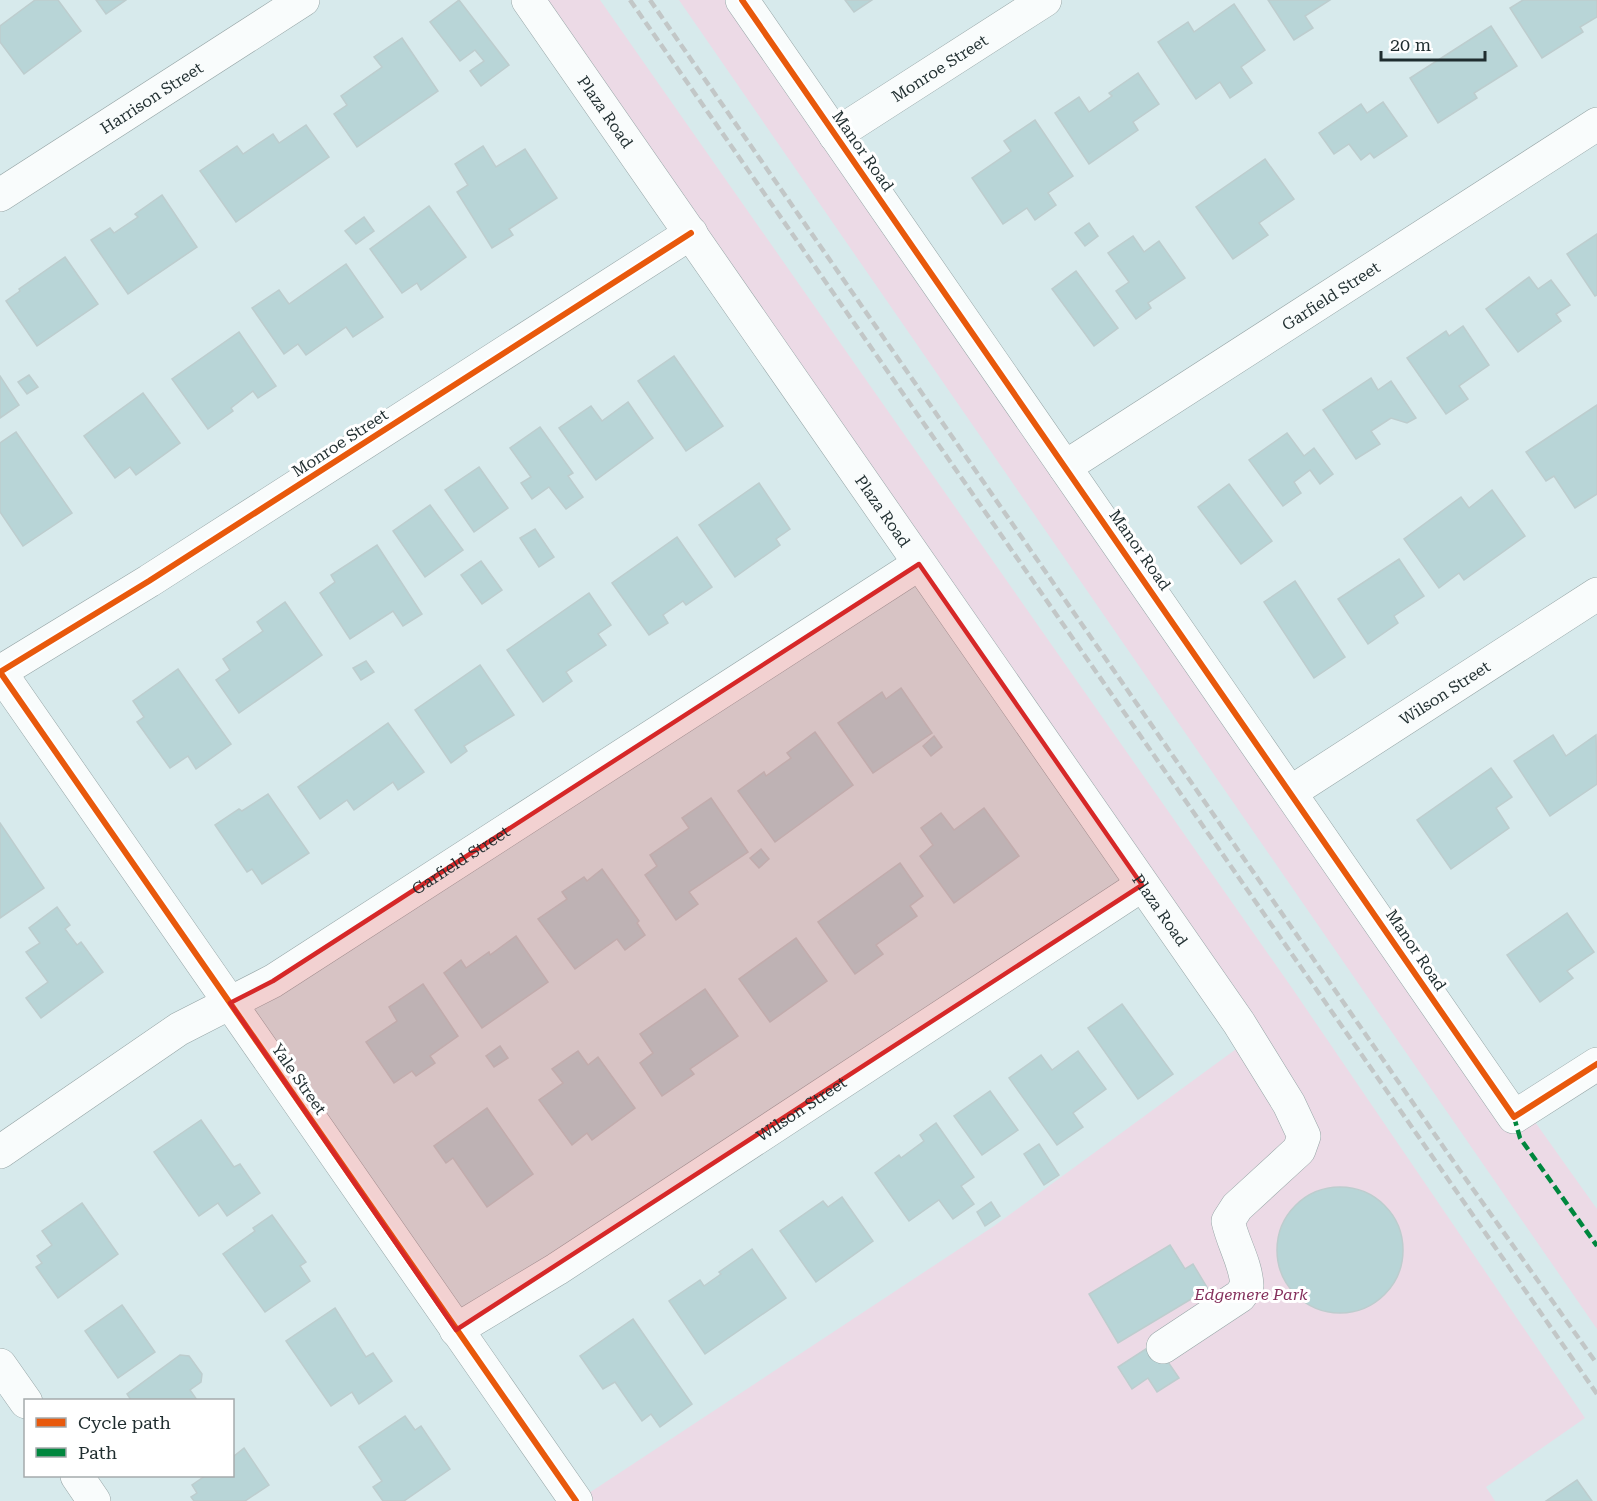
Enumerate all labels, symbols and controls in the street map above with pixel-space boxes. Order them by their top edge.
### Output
scale bar [1381,24,1484,62]
street label: Monroe Street [888,30,991,106]
text: 20 m [1390,34,1431,55]
street label: Harrison Street [97,58,206,137]
street label: Plaza Road [574,72,637,151]
street label: Manor Road [828,107,898,195]
street label: Garfield Street [1278,257,1383,334]
street label: Monroe Street [289,405,391,481]
street label: Plaza Road [851,471,915,550]
street label: Manor Road [1105,506,1175,594]
street label: Wilson Street [1396,656,1493,729]
street label: Garfield Street [408,821,513,898]
street label: Plaza Road [1129,870,1192,950]
street label: Manor Road [1382,906,1450,994]
street label: Yale Street [268,1040,330,1118]
street label: Wilson Street [752,1072,850,1145]
park label: Edgemere Park [1193,1285,1308,1304]
legend [24,1399,234,1477]
text: Cycle path [78,1412,171,1433]
text: Path [78,1442,117,1463]

